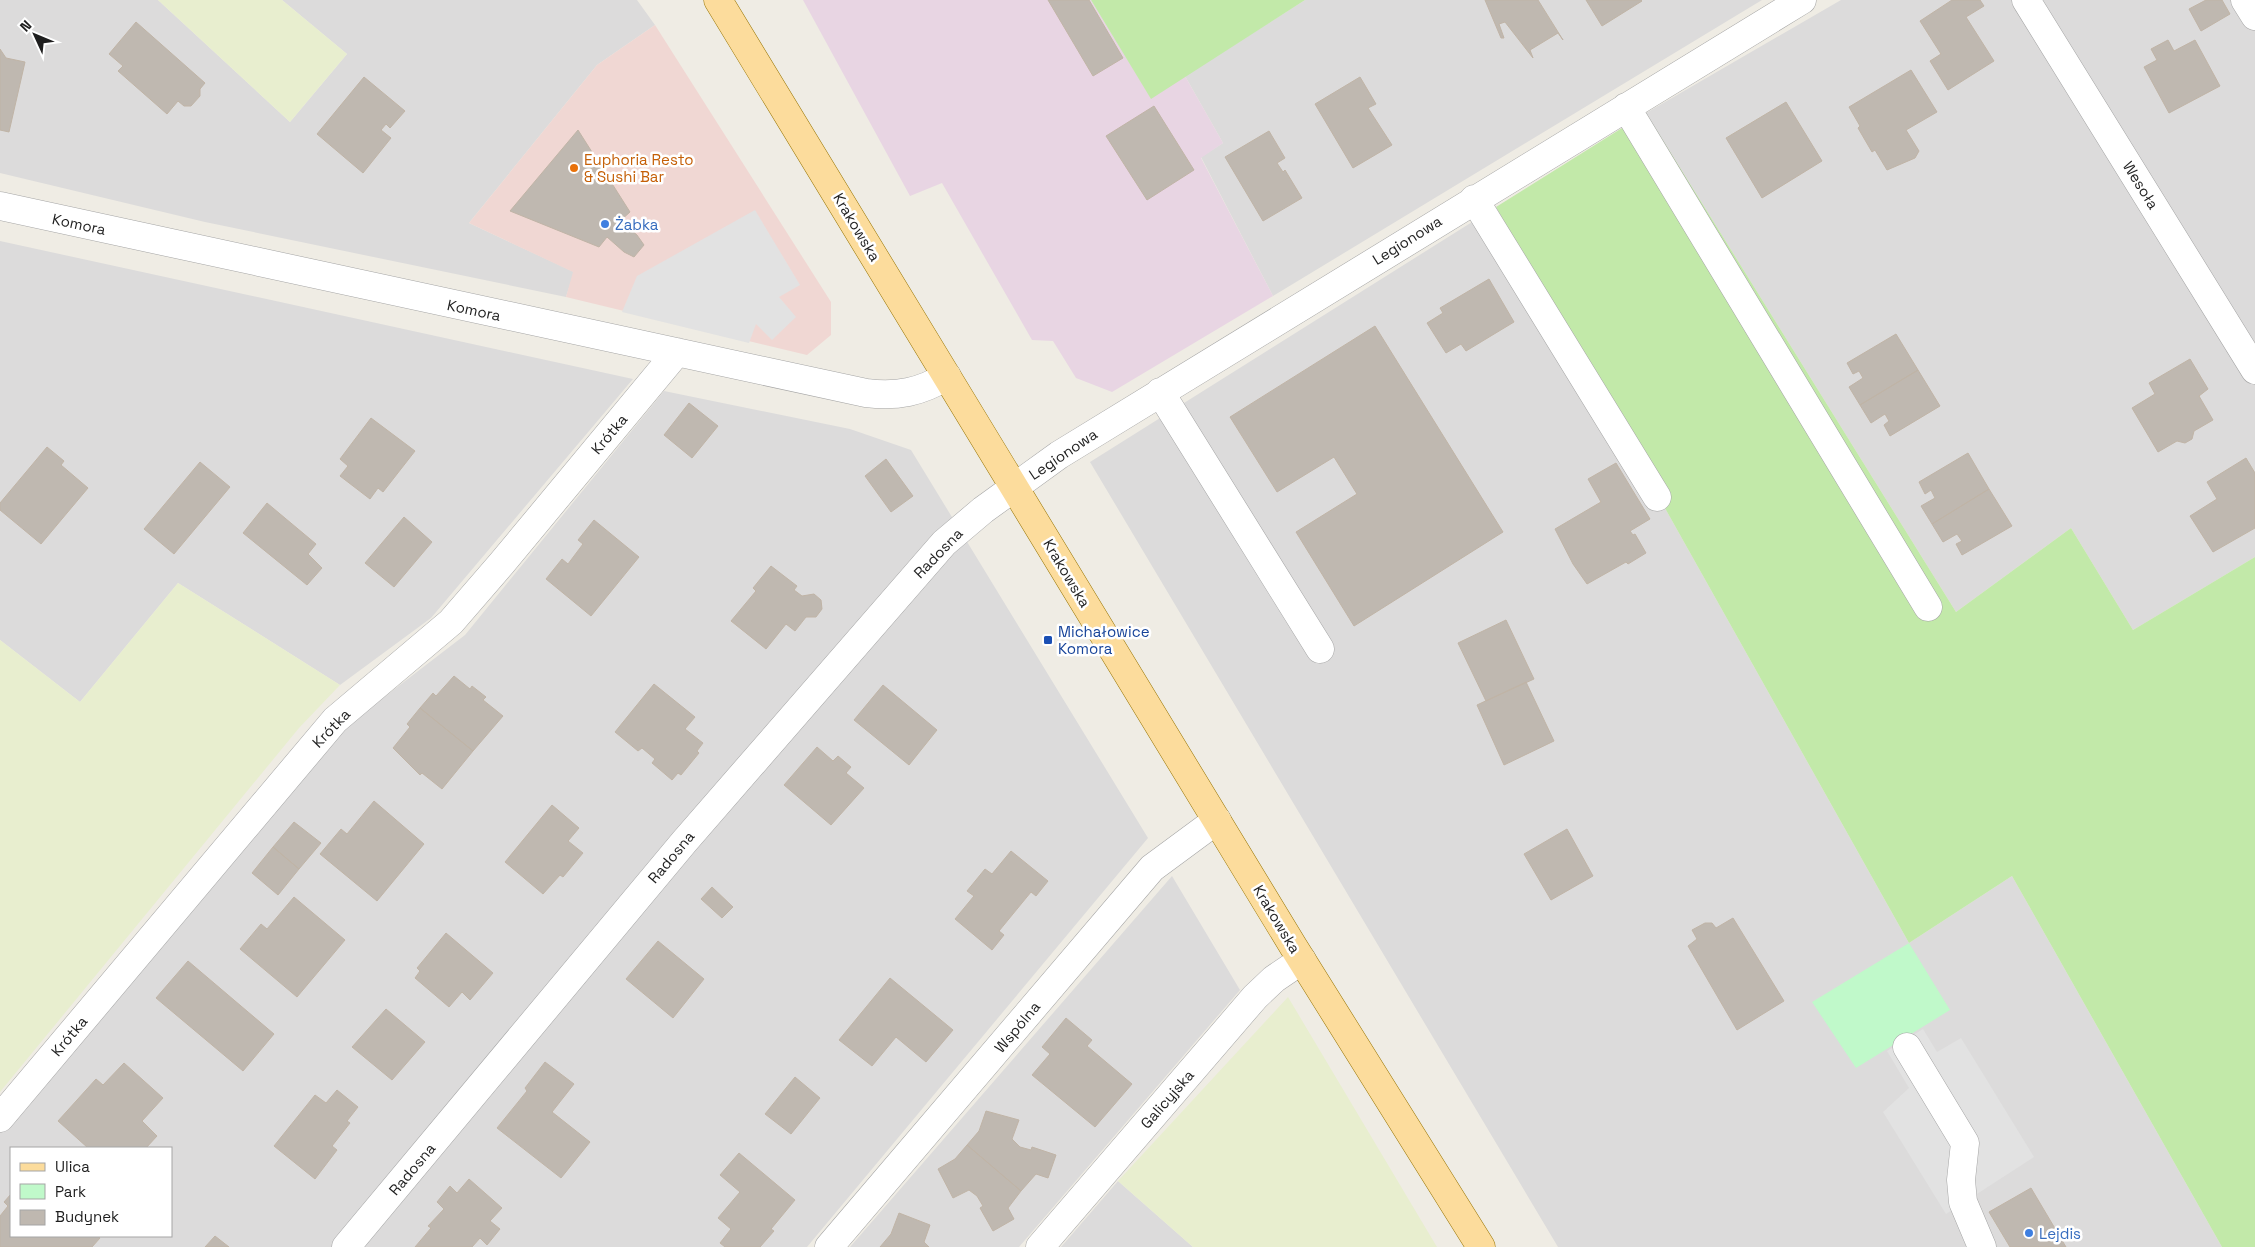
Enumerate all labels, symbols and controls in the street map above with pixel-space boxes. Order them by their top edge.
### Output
north arrow [10,10,60,60]
text: N [16,16,35,36]
place label: Euphoria Resto & Sushi Bar [584,150,694,186]
street label: Wesoła [2119,157,2163,213]
marker: Euphoria Resto & Sushi Bar [568,162,580,174]
street label: Krakowska [829,189,885,265]
street label: Komora [50,209,108,239]
street label: Legionowa [1369,211,1446,269]
place label: Żabka [615,215,659,234]
marker: Żabka [599,218,611,230]
street label: Komora [445,295,503,325]
street label: Krótka [587,410,632,458]
street label: Legionowa [1025,424,1101,484]
street label: Radosna [909,524,967,582]
street label: Krakowska [1039,535,1095,611]
place label: Michałowice Komora [1058,622,1150,658]
marker: Michałowice Komora [1042,634,1054,646]
street label: Krótka [308,704,354,751]
street label: Radosna [644,827,699,887]
street label: Krakowska [1249,881,1305,957]
street label: Wspólna [990,997,1044,1057]
street label: Krótka [47,1012,92,1060]
street label: Galicyjska [1136,1065,1198,1132]
street label: Radosna [385,1139,440,1199]
legend [10,1147,172,1237]
text: Ulica [55,1157,90,1176]
text: Park [55,1182,86,1201]
text: Budynek [55,1207,119,1226]
place label: Lejdis [2039,1224,2081,1243]
marker: Lejdis [2023,1227,2035,1239]

